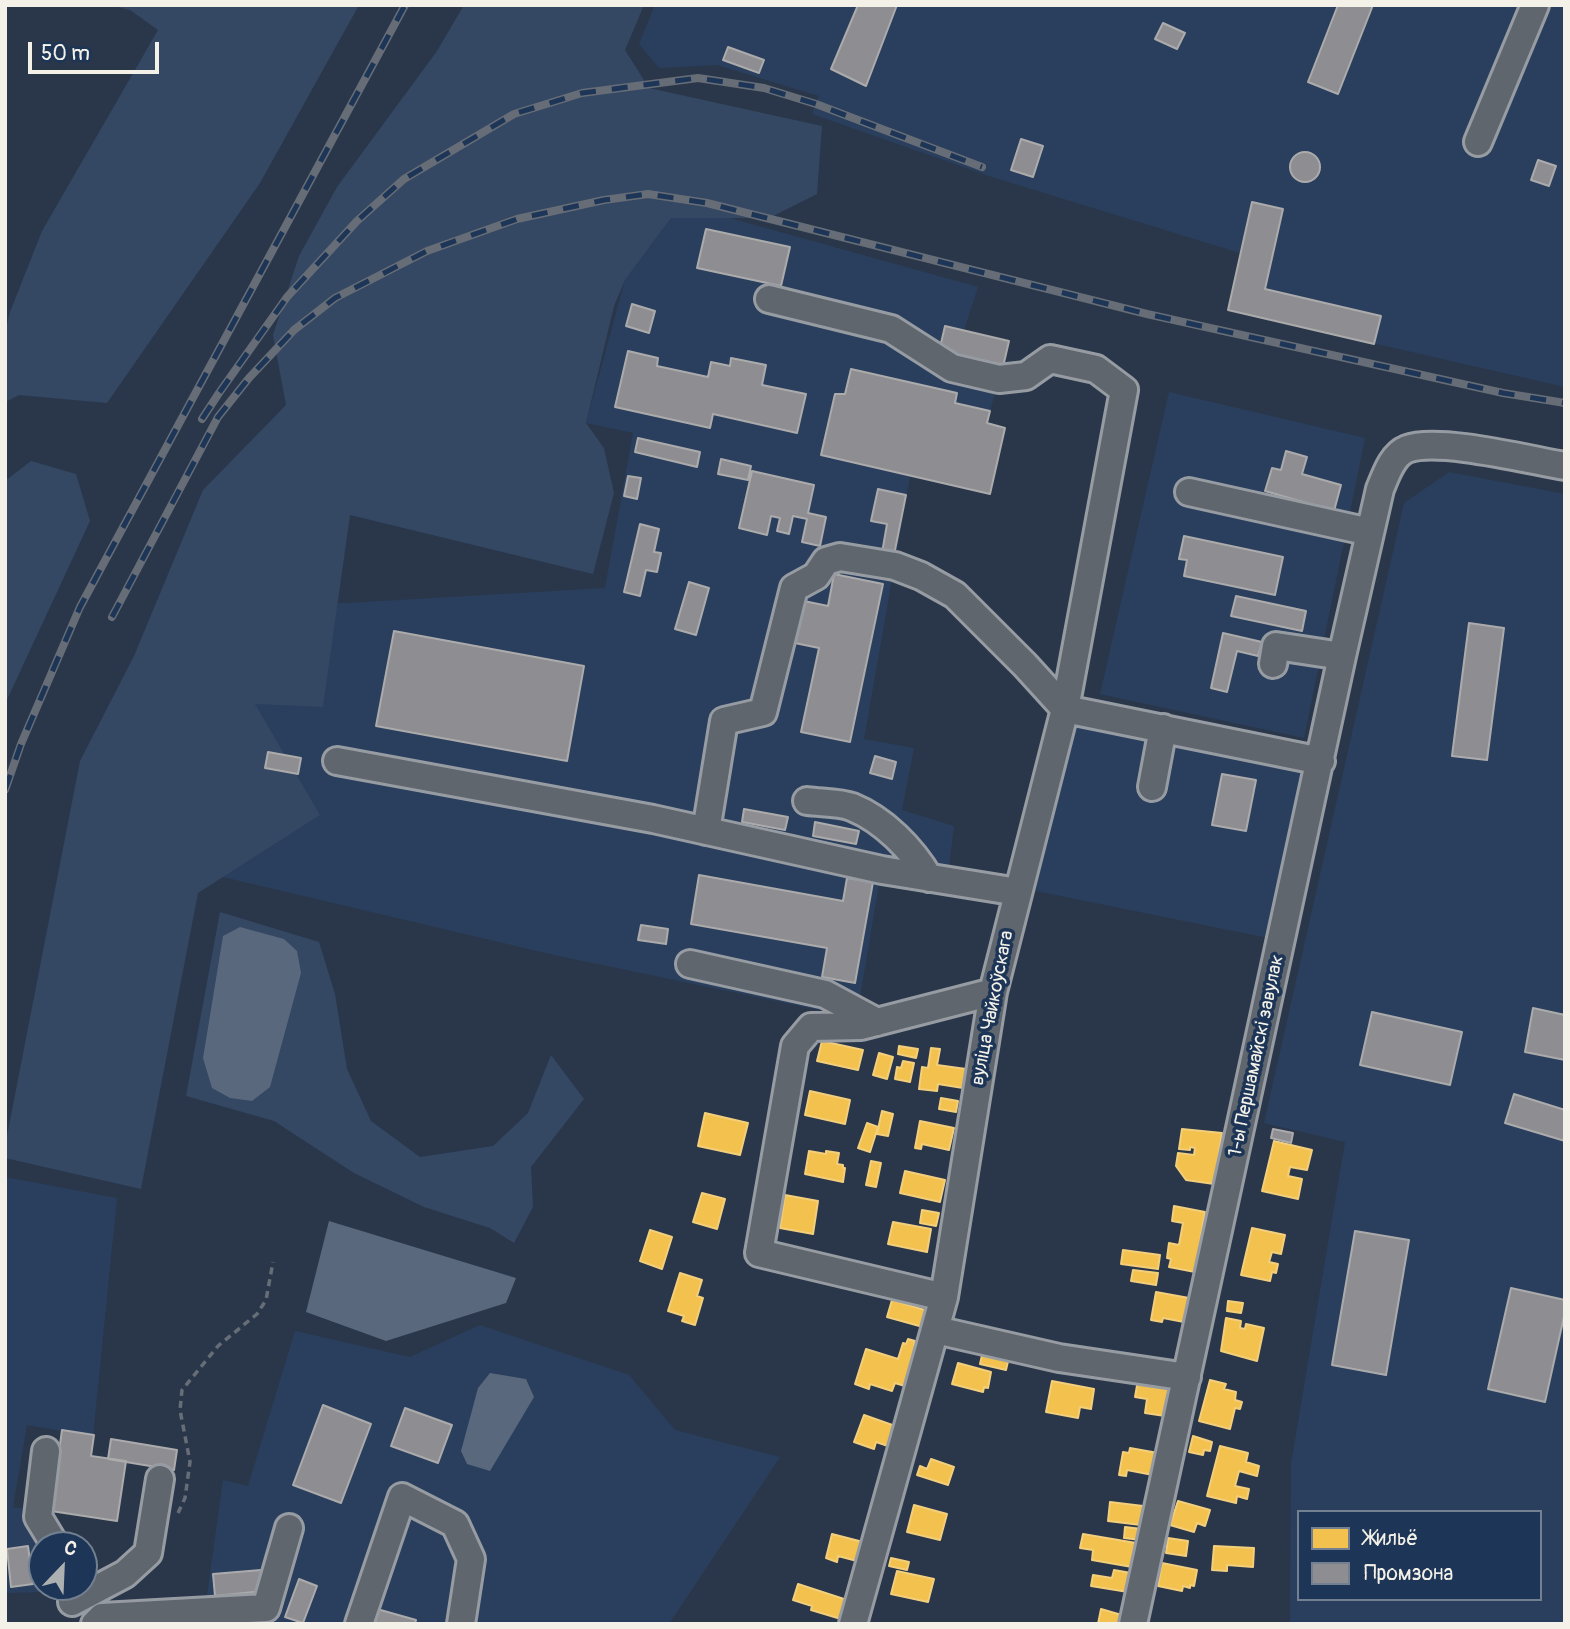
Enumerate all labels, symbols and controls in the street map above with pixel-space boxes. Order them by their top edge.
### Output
scale bar [32,28,163,72]
text: 50 m [41,40,90,67]
street label: вуліца Чайкоўскага [967,929,1019,1087]
street label: 1-ы Першамайскі завулак [1224,953,1290,1159]
legend [1297,1510,1542,1601]
text: Жильё [1364,1525,1418,1552]
north arrow [28,1531,98,1601]
text: С [60,1535,81,1562]
text: Промзона [1364,1560,1453,1587]

